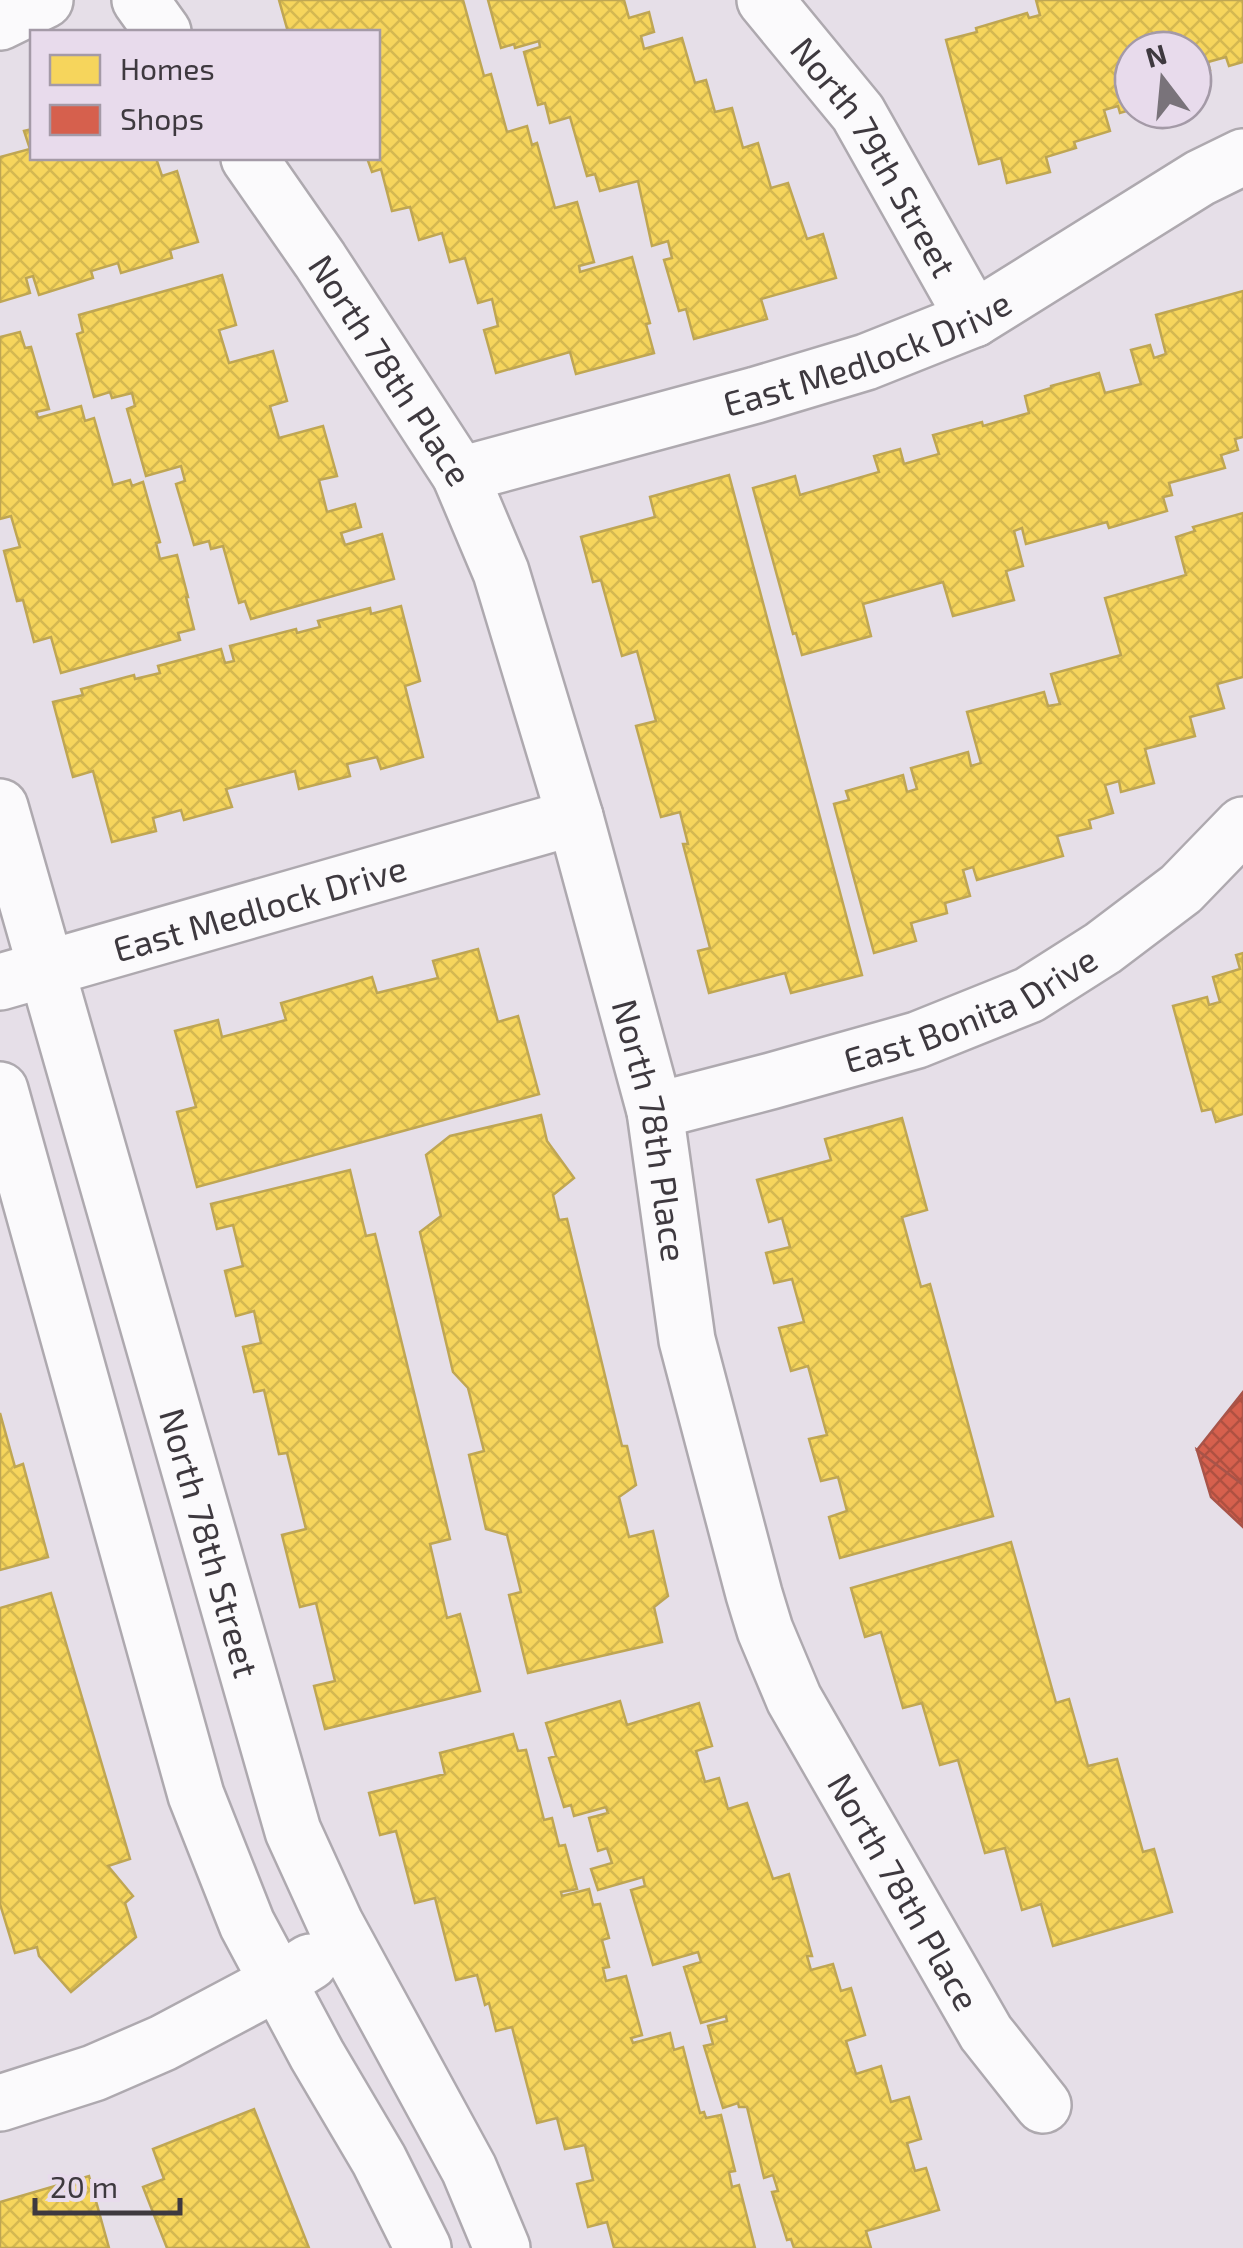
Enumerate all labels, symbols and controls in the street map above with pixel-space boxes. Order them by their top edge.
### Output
street label: North 79th Street [783,28,967,284]
legend [30,30,380,160]
north arrow [1113,30,1213,130]
text: N [1141,36,1170,74]
text: Homes [120,50,215,86]
text: Shops [120,100,204,136]
street label: North 78th Place [301,246,482,493]
street label: East Medlock Drive [718,281,1018,424]
street label: East Medlock Drive [108,846,411,970]
street label: East Bonita Drive [839,937,1104,1081]
street label: North 78th Place [605,994,697,1264]
street label: North 78th Street [152,1403,269,1682]
street label: North 78th Place [820,1765,989,2017]
scale bar [35,2153,180,2215]
text: 20 m [50,2168,118,2204]

